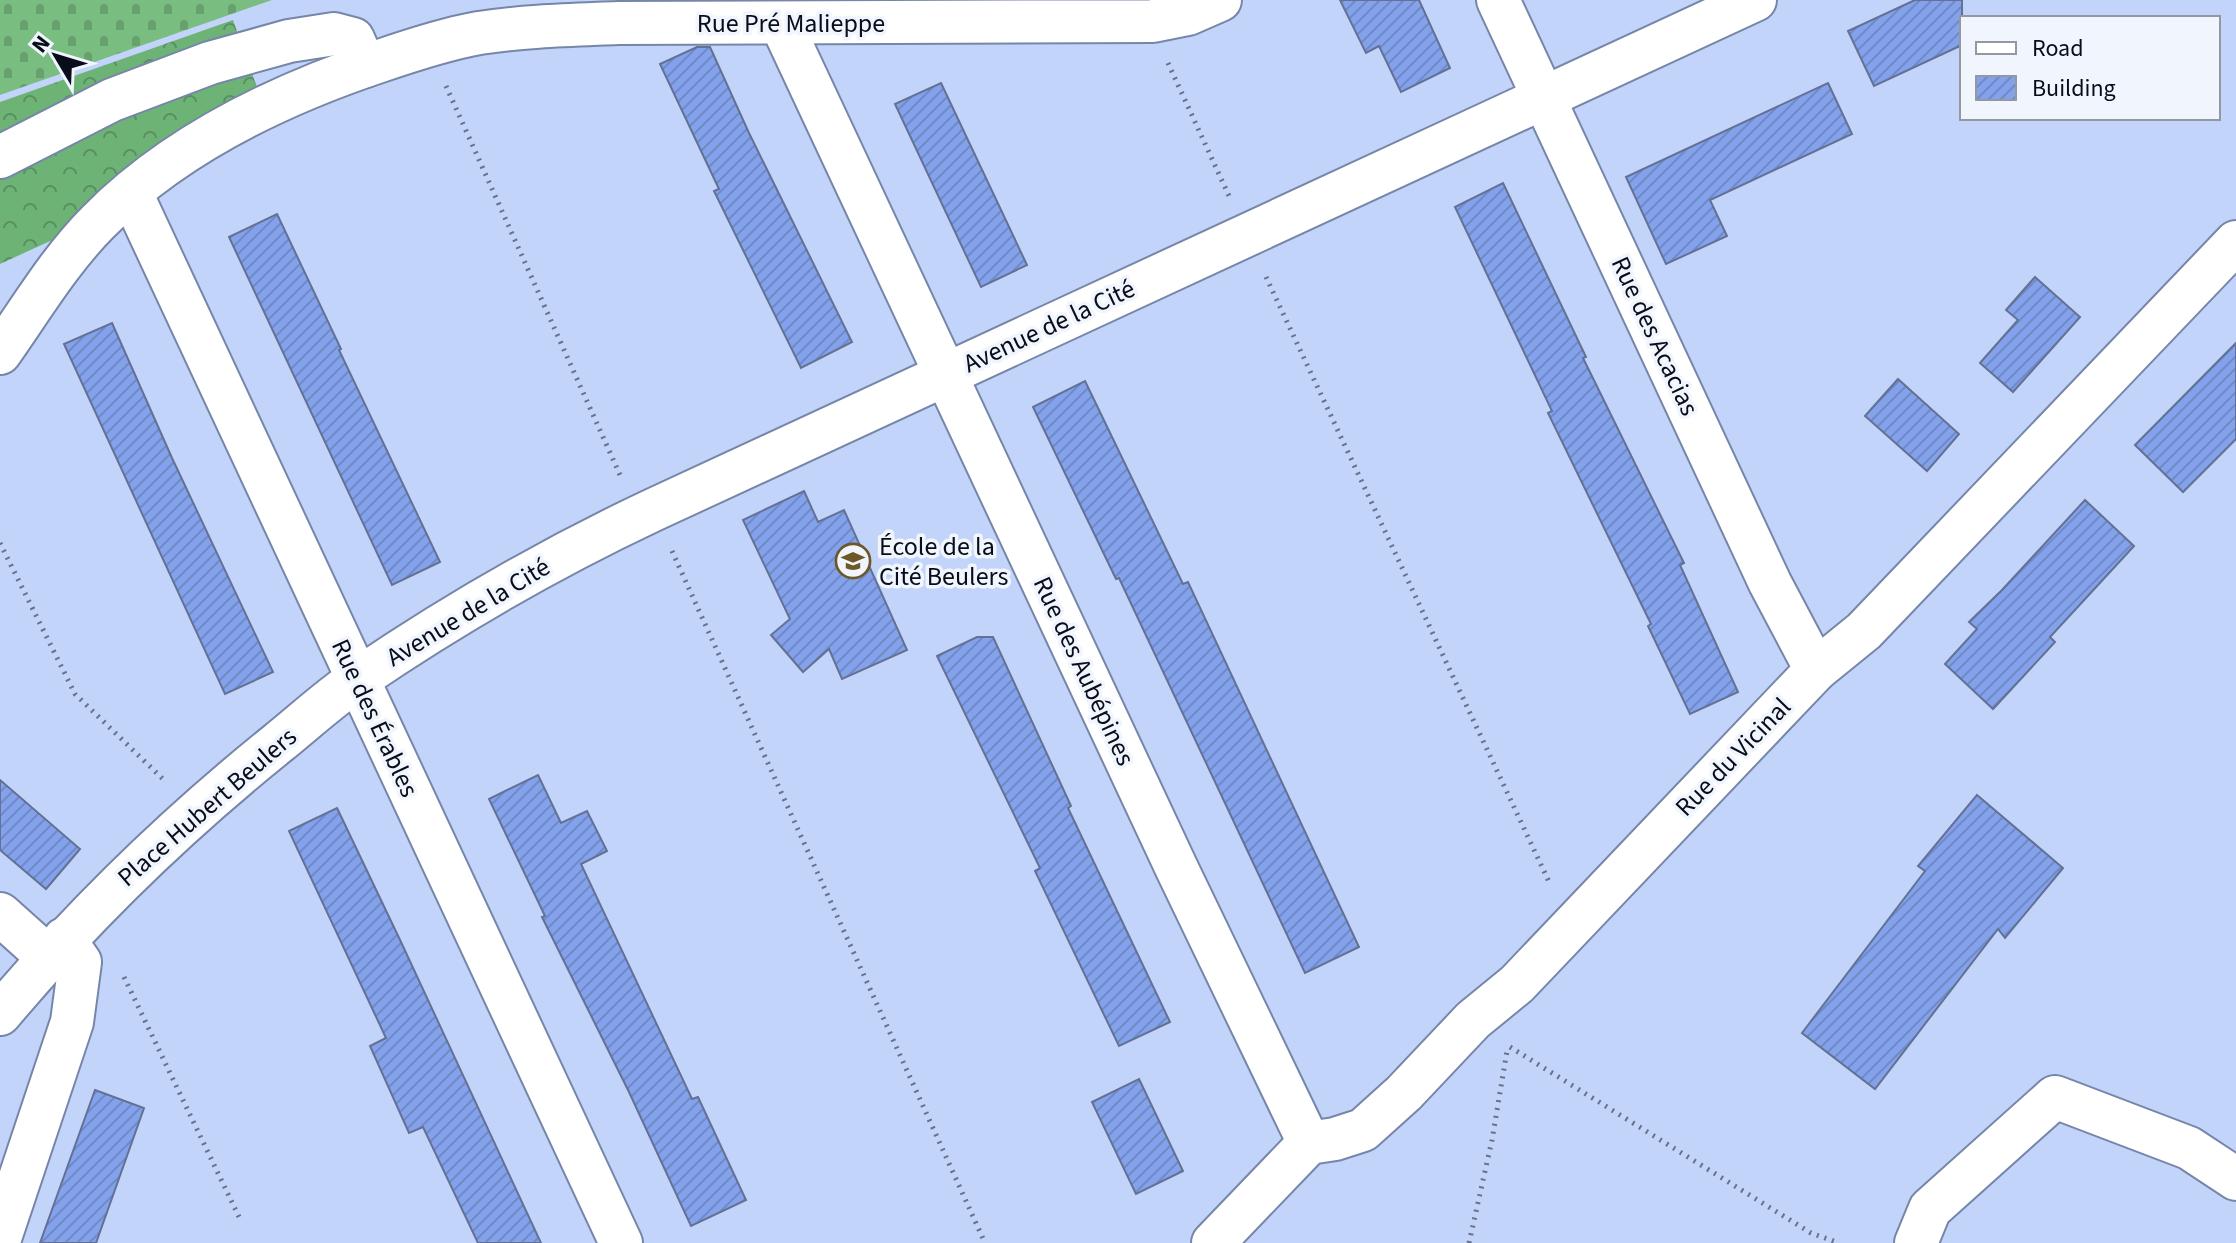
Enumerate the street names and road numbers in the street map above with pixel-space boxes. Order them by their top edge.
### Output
street label: Rue Pré Malieppe [697,5,885,42]
street label: Rue des Acacias [1602,250,1708,422]
street label: Avenue de la Cité [957,270,1141,382]
street label: Avenue de la Cité [379,548,557,676]
street label: Rue des Aubépines [1024,570,1144,772]
street label: Rue des Érables [322,633,428,803]
street label: Rue du Vicinal [1667,689,1799,825]
street label: Place Hubert Beulers [109,719,305,895]

